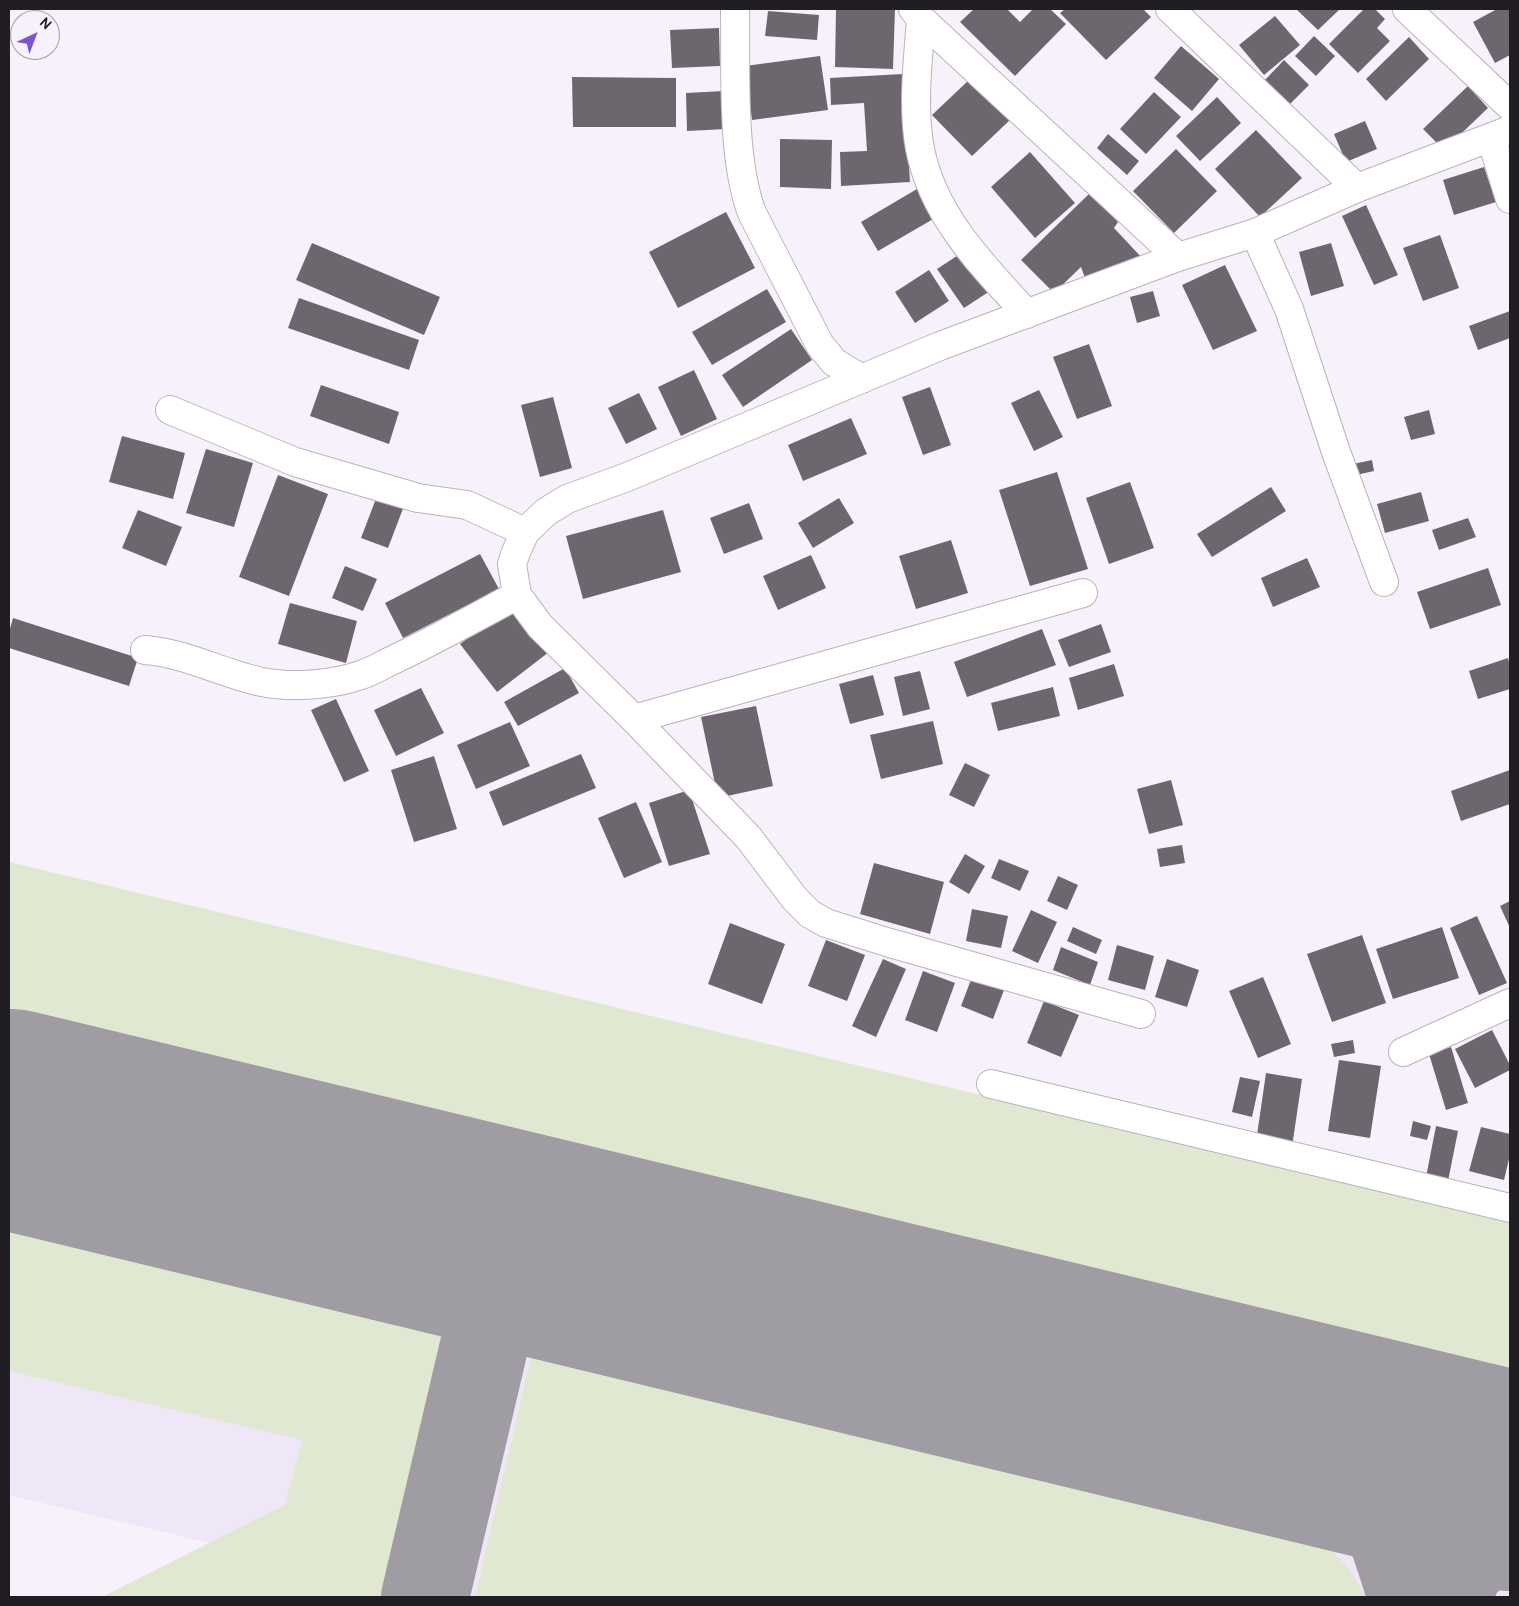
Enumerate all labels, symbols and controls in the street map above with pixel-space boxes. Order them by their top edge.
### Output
north arrow [10,10,60,60]
text: N [35,15,54,34]

